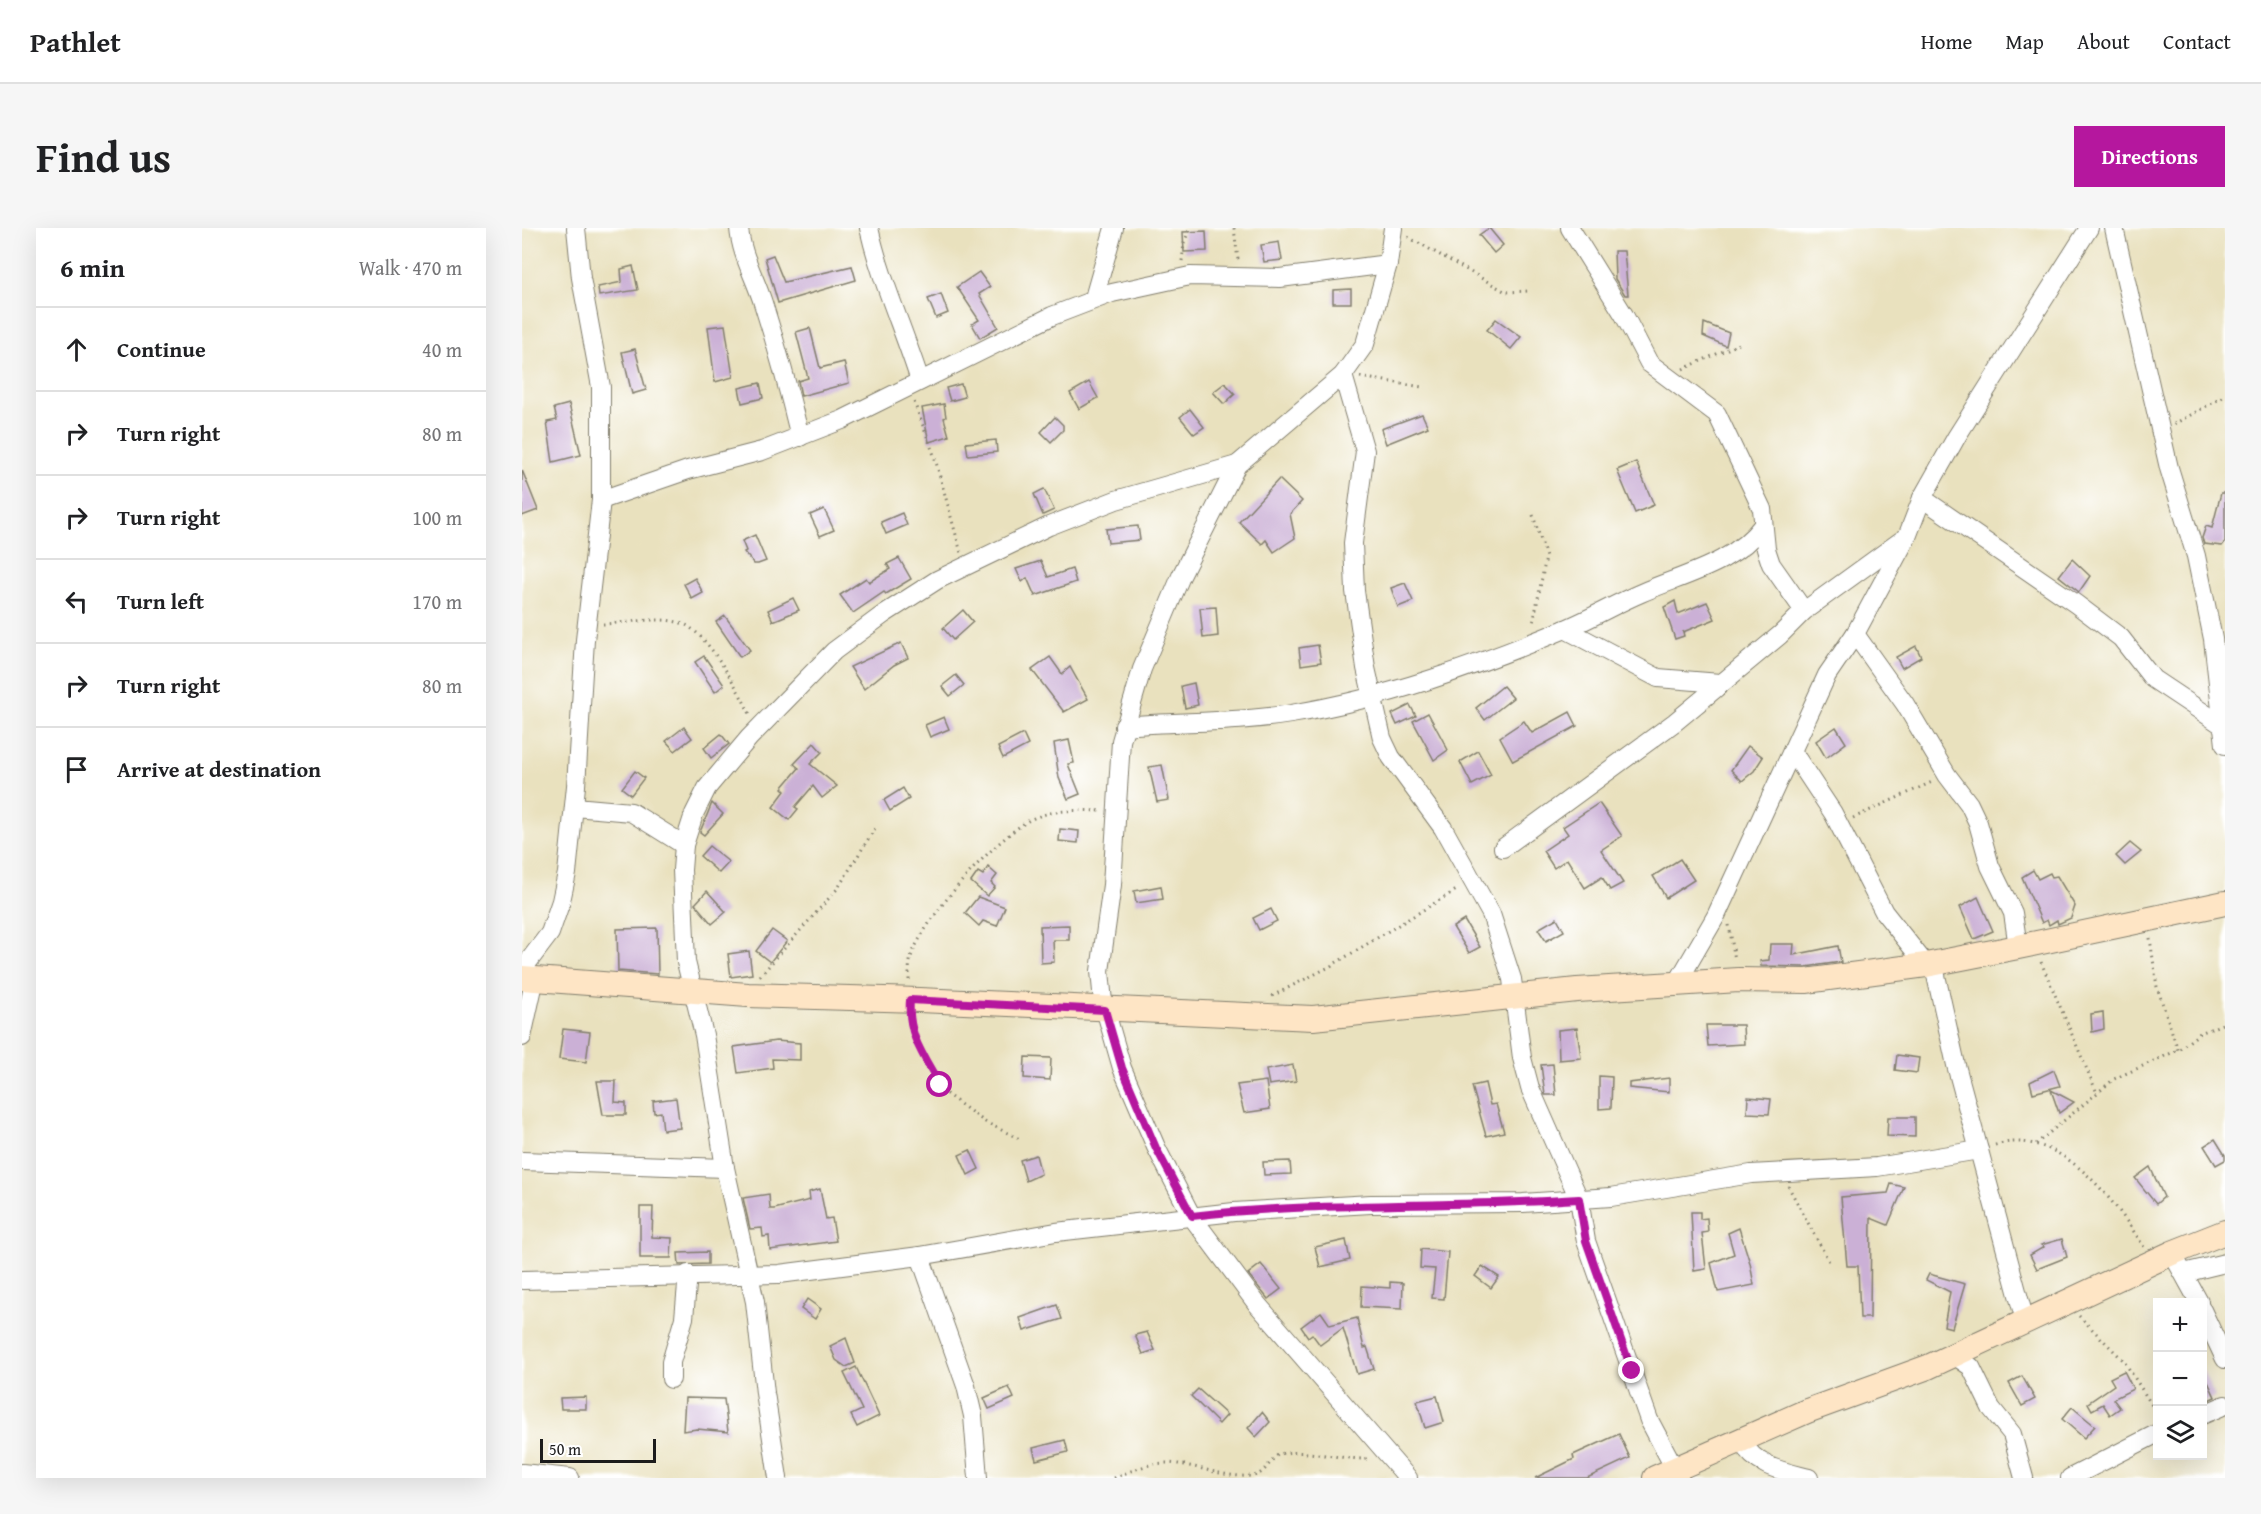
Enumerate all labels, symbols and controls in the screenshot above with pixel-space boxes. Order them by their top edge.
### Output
text: Pathlet [30,21,121,62]
text: Home [1921,26,1972,57]
text: Map [2005,26,2044,57]
text: About [2077,26,2130,57]
text: Contact [2163,26,2231,57]
text: Find us [36,126,171,187]
button: Directions [2074,126,2225,187]
text: 6 min [60,248,125,287]
text: Walk · 470 m [359,253,462,282]
icon: ahead [60,333,93,366]
text: Continue [117,333,206,365]
text: 40 m [422,335,462,364]
icon: right [60,417,93,450]
text: Turn right [117,417,220,449]
text: 80 m [422,419,462,448]
icon: right [60,501,93,534]
text: Turn right [117,501,220,533]
text: 100 m [412,503,462,532]
icon: left [60,585,93,618]
text: Turn left [117,585,204,617]
text: 170 m [412,587,462,616]
icon: right [60,669,93,702]
text: Turn right [117,669,220,701]
text: 80 m [422,671,462,700]
icon: arrive [60,753,93,786]
text: Arrive at destination [117,753,321,785]
route start [926,1071,952,1097]
map controls [2153,1298,2207,1460]
button: + [2153,1298,2207,1352]
button: − [2153,1352,2207,1406]
route end [1618,1357,1644,1383]
button: layers [2153,1406,2207,1460]
scale bar [540,1436,656,1464]
text: 50 m [549,1437,581,1461]

